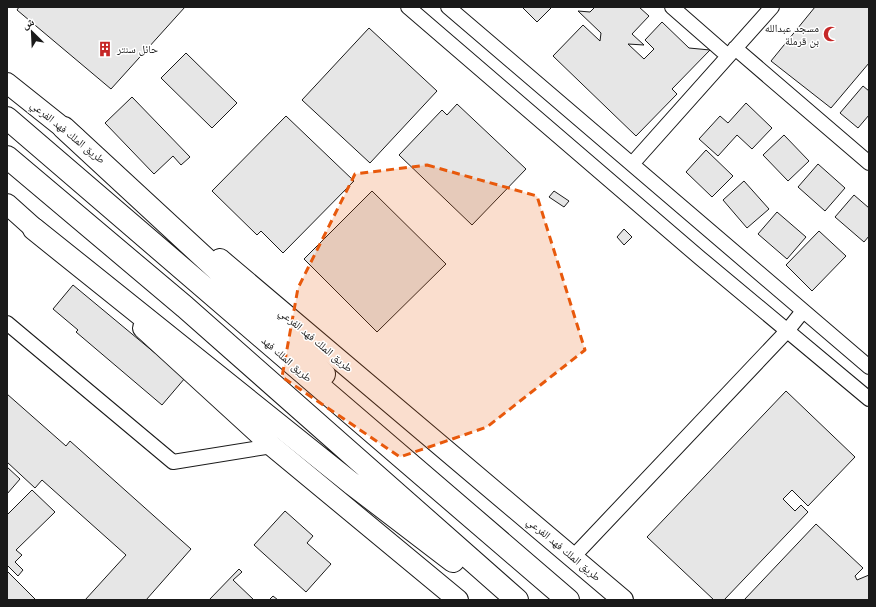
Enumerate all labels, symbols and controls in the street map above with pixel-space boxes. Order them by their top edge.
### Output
north arrow [12,12,52,52]
text: ش [20,15,37,33]
place label: مسجد عبدالله بن قرملة [765,22,819,48]
mosque icon: مسجد عبدالله بن قرملة [822,25,840,43]
building icon: حائل سنتر [96,40,114,58]
place label: حائل سنتر [116,43,158,56]
street label: طريق الملك فهد الفرعي [27,98,108,168]
street label: طريق الملك فهد الفرعي [276,305,356,375]
street label: طريق الملك فهد [259,333,315,385]
street label: طريق الملك فهد الفرعي [523,515,603,585]

